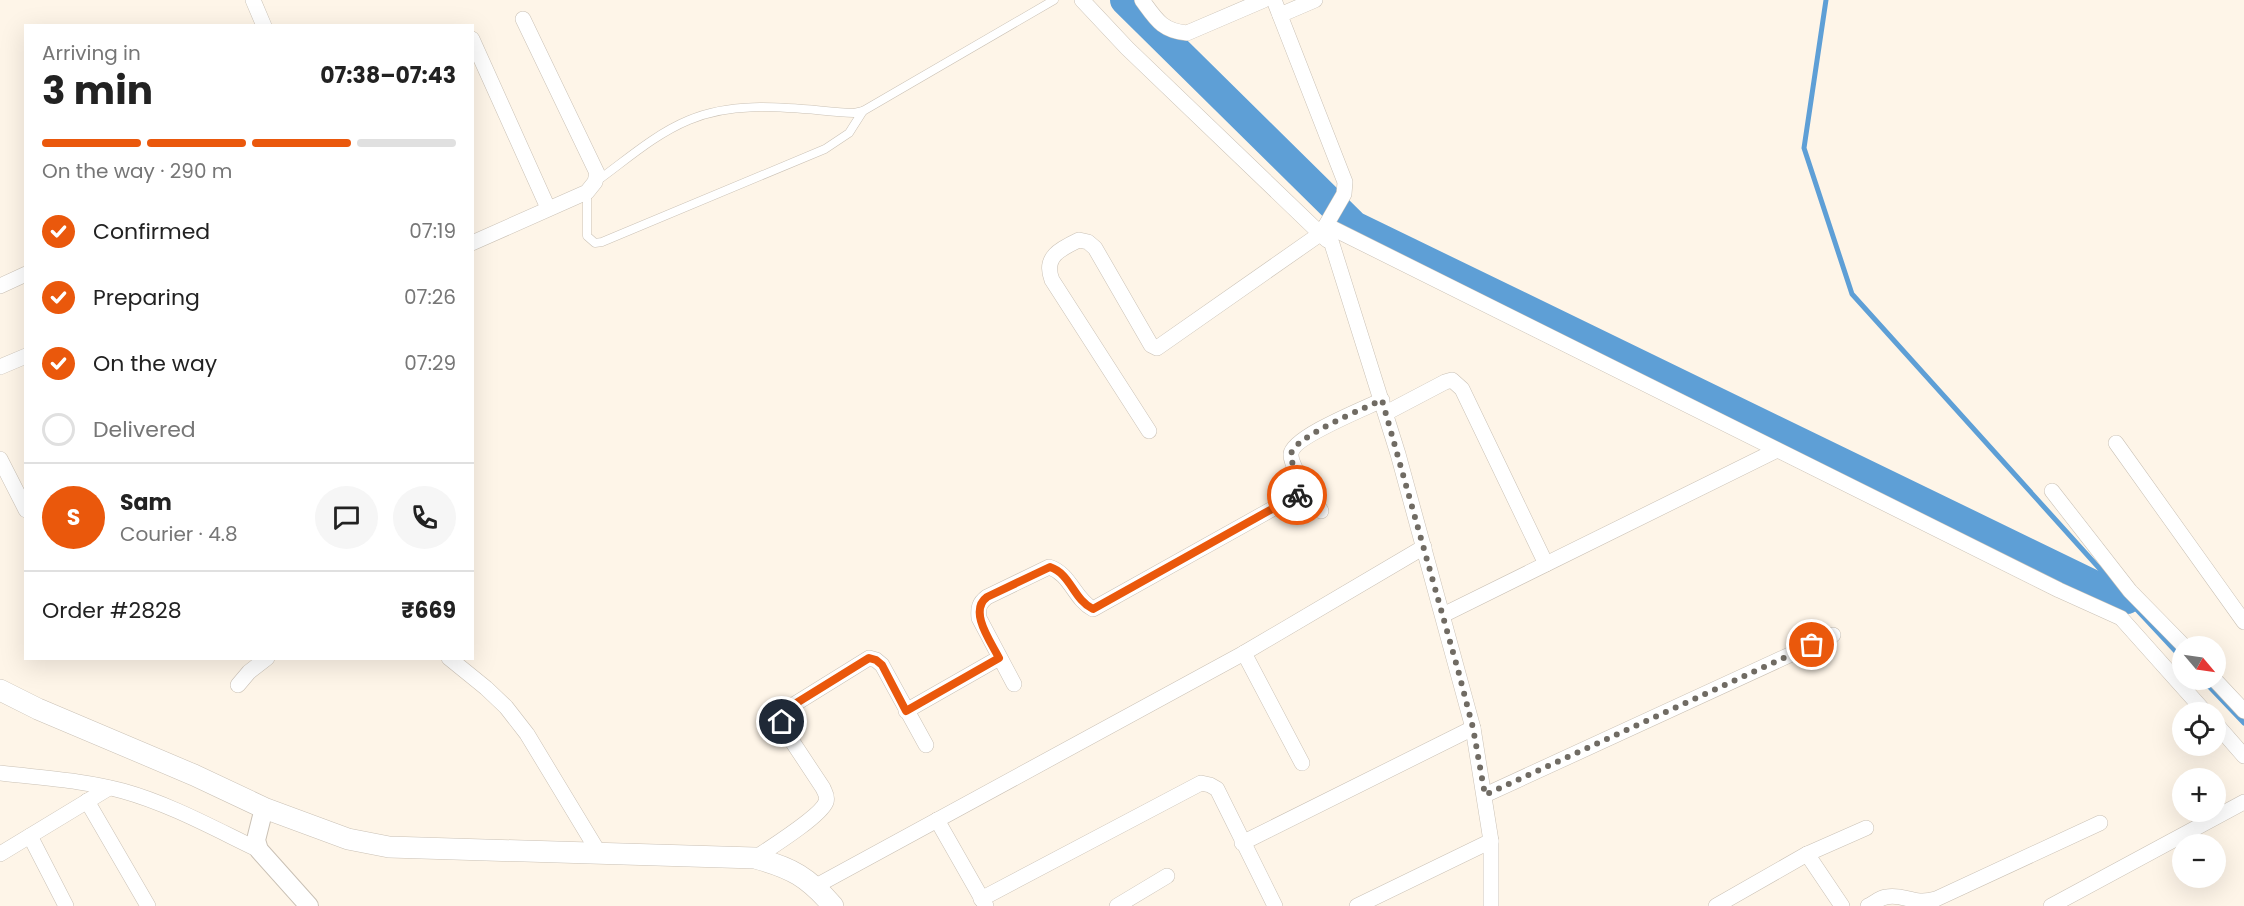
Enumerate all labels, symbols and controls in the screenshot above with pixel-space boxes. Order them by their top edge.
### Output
text: Arriving in [42,39,141,67]
text: 07:38–07:43 [320,60,456,91]
text: 3 min [42,63,153,118]
text: On the way · 290 m [42,157,232,185]
icon: check [42,215,75,248]
text: Confirmed [93,216,210,247]
text: 07:19 [409,217,456,245]
icon: check [42,281,75,314]
text: Preparing [93,282,200,313]
text: 07:26 [404,283,456,311]
icon: check [42,347,75,380]
text: On the way [93,348,217,379]
text: 07:29 [404,349,456,377]
text: Delivered [93,414,196,445]
courier [1267,465,1327,525]
icon: bike [1281,479,1314,512]
button: chat [315,486,378,549]
button: phone [393,486,456,549]
text: Sam [120,487,172,518]
text: S [67,502,80,533]
text: Courier · 4.8 [120,520,238,548]
text: Order #2828 [42,595,182,626]
text: ₹669 [401,595,456,626]
pin [1786,619,1837,670]
icon: bag [1795,628,1828,661]
north arrow [2172,636,2226,690]
map controls [2172,636,2226,888]
pin [756,696,807,747]
button: locate [2172,702,2226,756]
icon: home [765,705,798,738]
button: + [2172,768,2226,822]
button: − [2172,834,2226,888]

